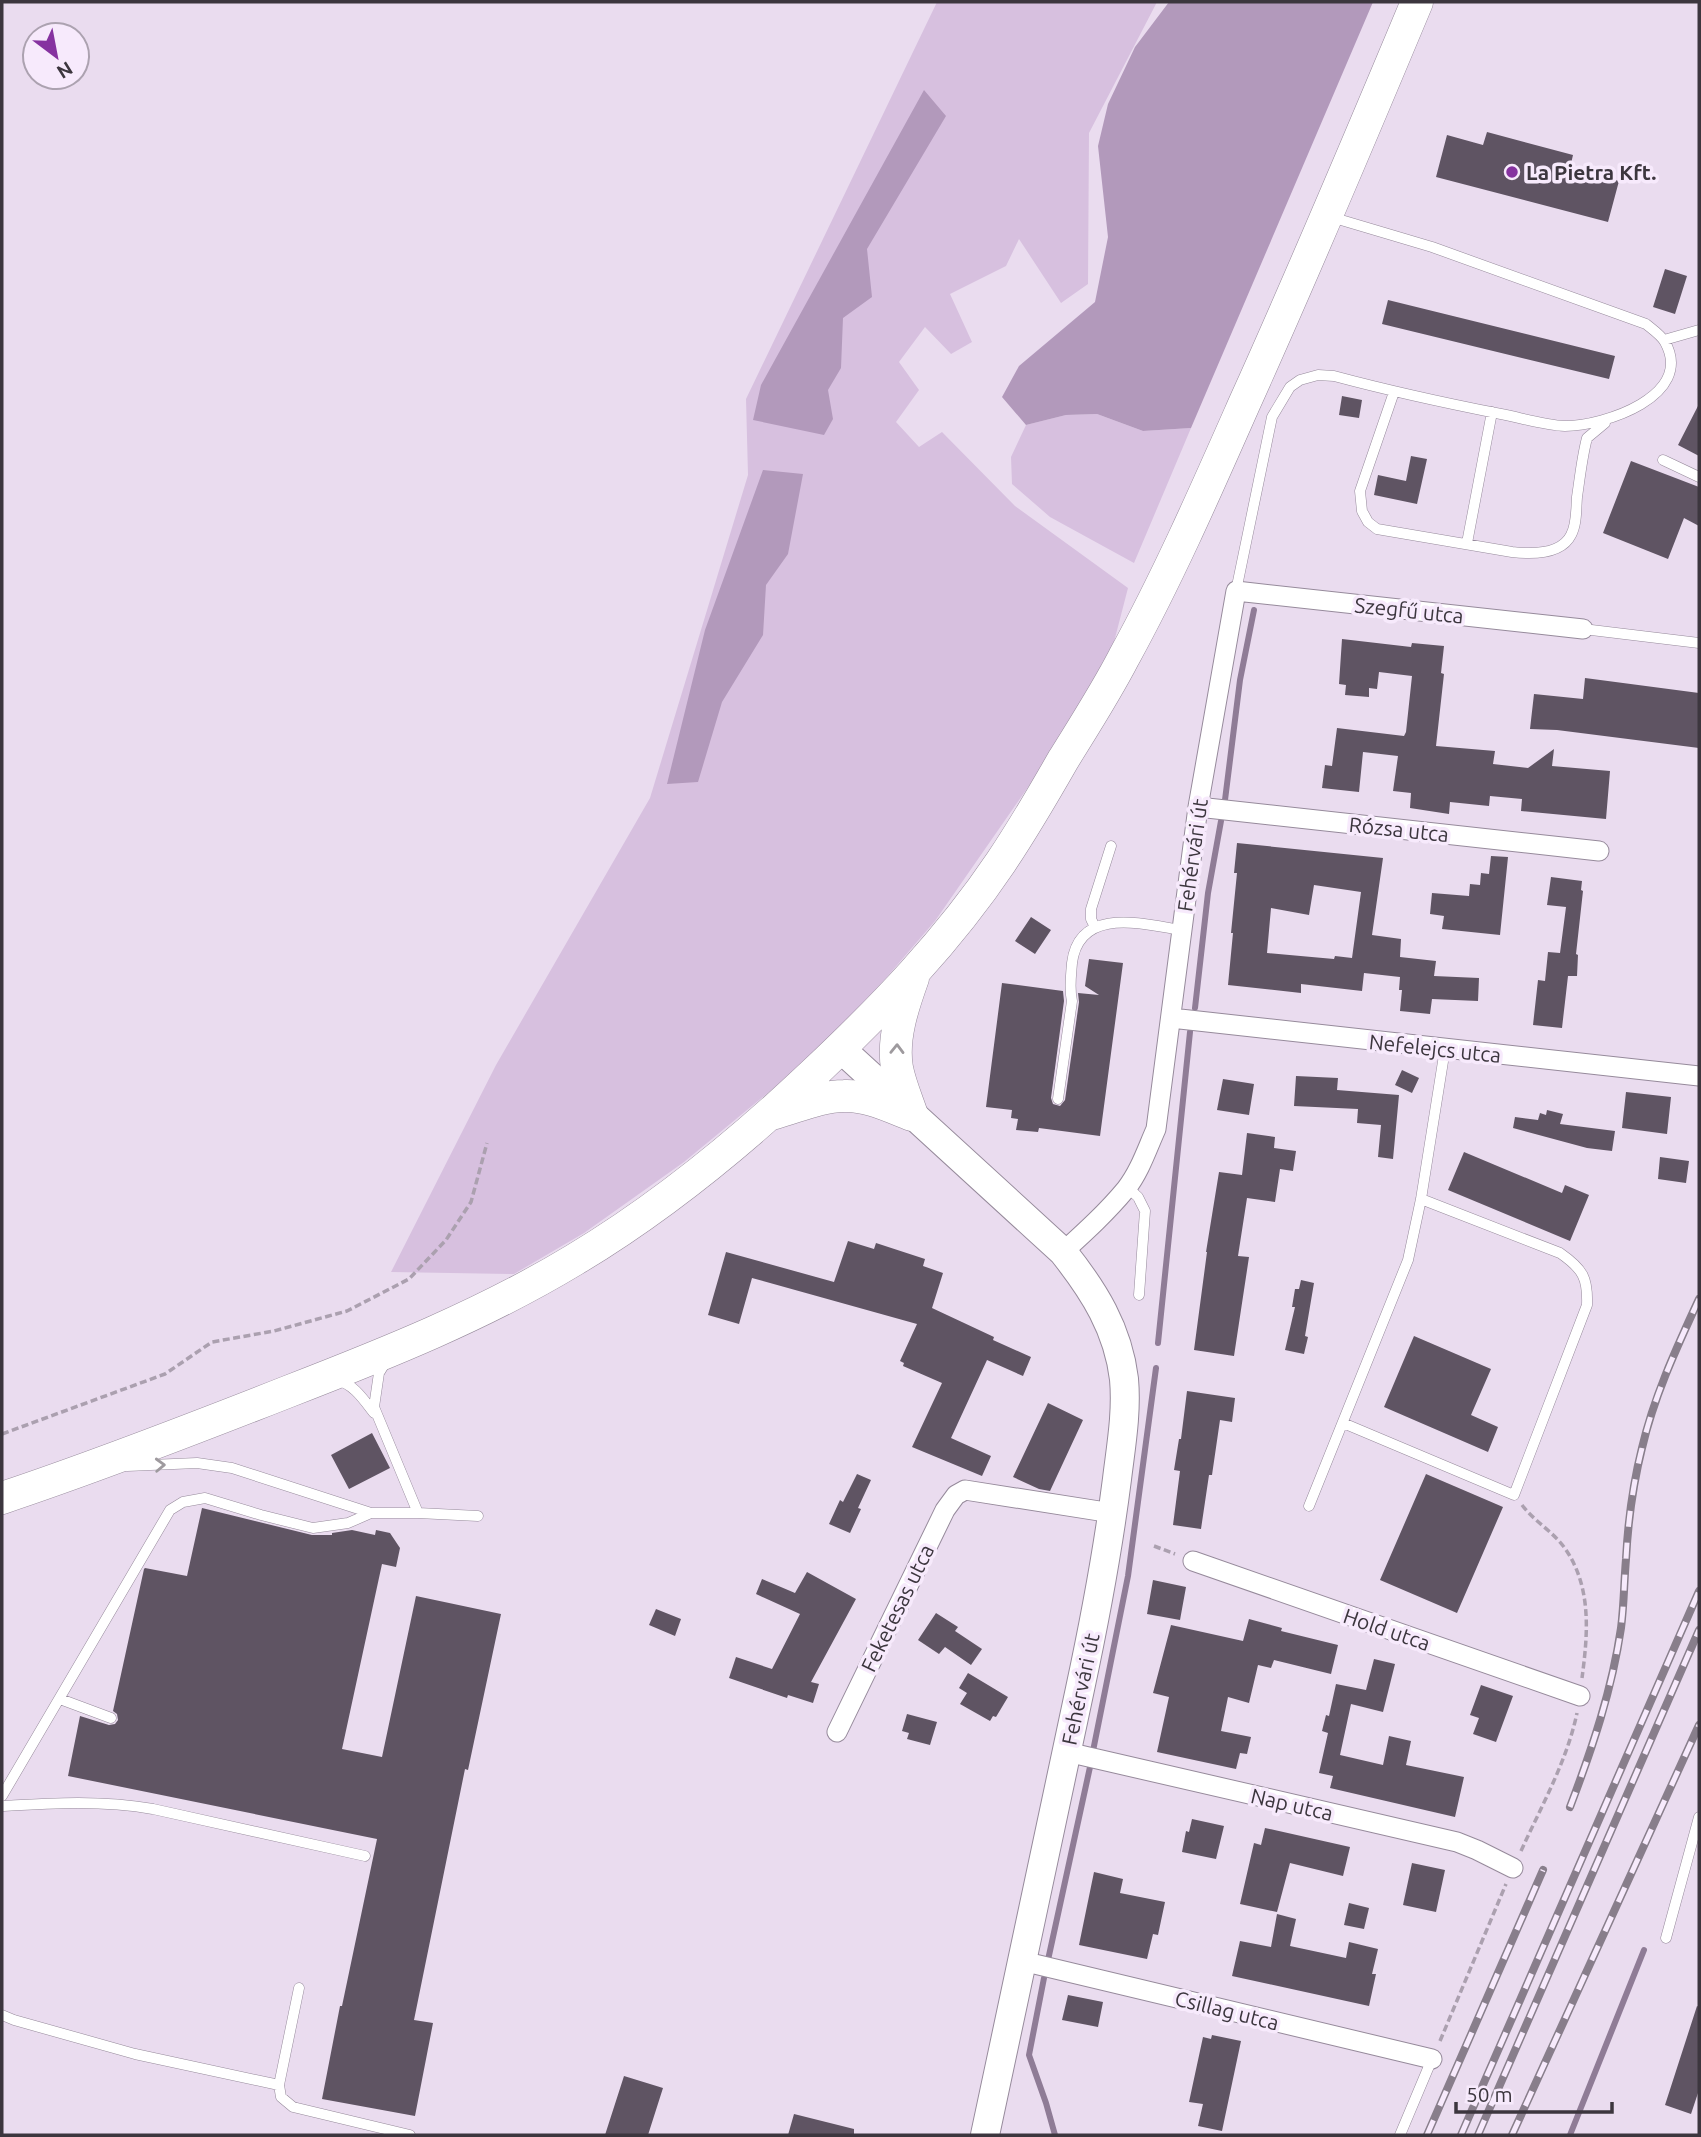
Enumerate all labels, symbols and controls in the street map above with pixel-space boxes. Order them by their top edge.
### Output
north arrow [21,21,91,91]
text: N [53,57,77,84]
place label: La Pietra Kft. [1526,160,1656,184]
marker: La Pietra Kft. [1504,164,1520,180]
street label: Szegfű utca [1353,592,1465,628]
street label: Fehérvári út [1172,797,1212,913]
street label: Rózsa utca [1348,812,1450,846]
street label: Nefelejcs utca [1368,1029,1502,1067]
one-way arrow [889,1044,905,1054]
one-way arrow [154,1458,165,1473]
street label: Feketesas utca [856,1540,938,1676]
street label: Hold utca [1340,1603,1434,1655]
street label: Fehérvári út [1056,1631,1104,1747]
street label: Nap utca [1249,1783,1335,1825]
street label: Csillag utca [1172,1985,1282,2035]
scale bar [1456,2070,1612,2114]
text: 50 m [1466,2082,1513,2106]

